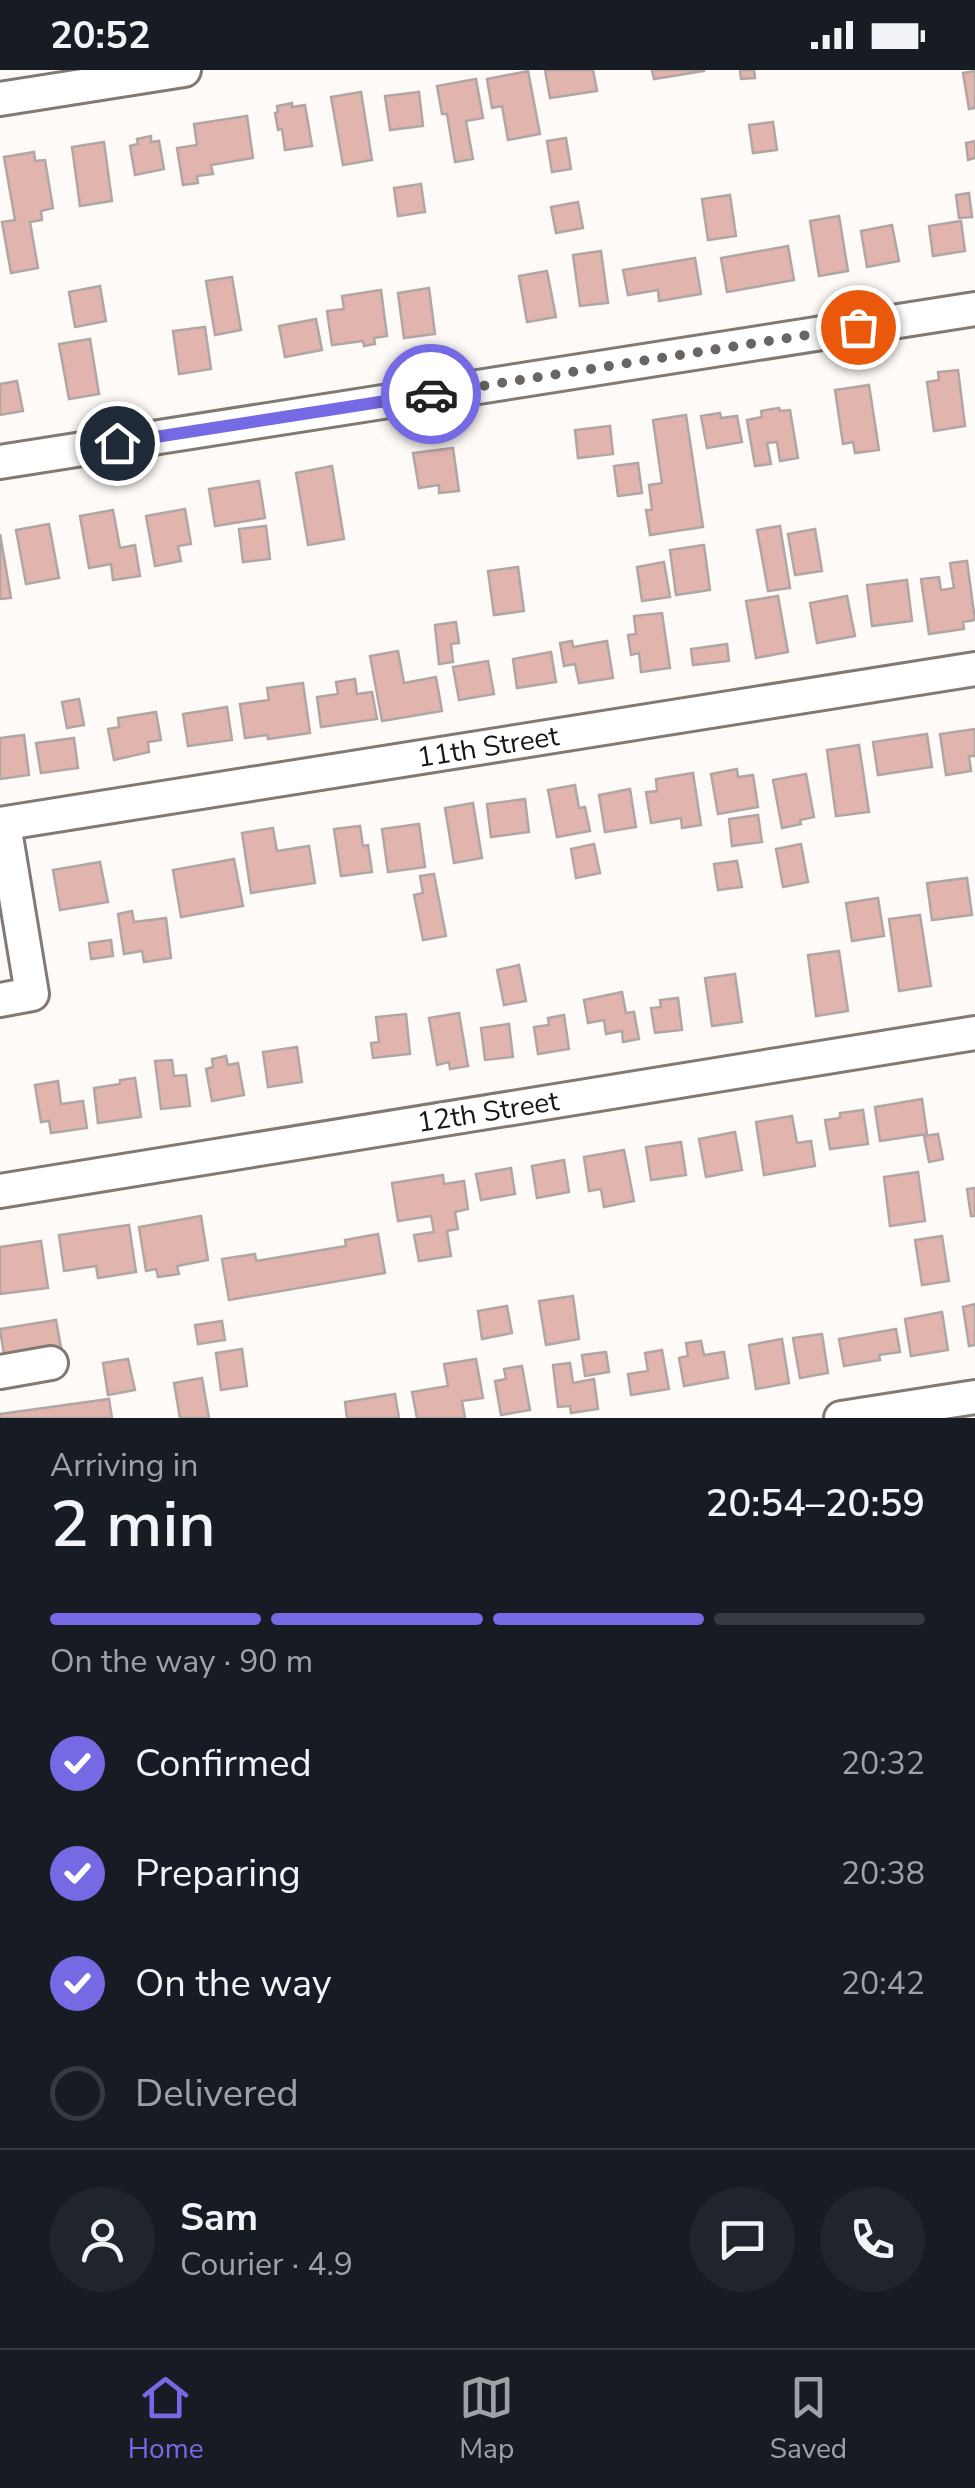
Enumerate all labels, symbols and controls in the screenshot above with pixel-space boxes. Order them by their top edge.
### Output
text: 20:52 [50,10,151,61]
pin [816,285,901,370]
icon: bag [831,300,886,355]
courier [381,344,481,444]
icon: car [404,367,459,422]
pin [75,401,160,486]
icon: home [90,416,145,471]
street label: 11th Street [414,717,562,777]
street label: 12th Street [414,1082,562,1142]
text: Arriving in [50,1444,198,1487]
text: 20:54–20:59 [706,1478,925,1529]
text: 2 min [50,1480,216,1569]
text: On the way · 90 m [50,1640,313,1683]
icon: check [50,1736,105,1791]
text: Confirmed [135,1738,312,1789]
text: 20:32 [841,1742,925,1785]
icon: check [50,1846,105,1901]
text: Preparing [135,1848,301,1899]
text: 20:38 [841,1852,925,1895]
icon: check [50,1956,105,2011]
text: On the way [135,1958,331,2009]
text: 20:42 [841,1962,925,2005]
text: Delivered [135,2068,299,2119]
button: person [50,2187,155,2292]
button: chat [690,2187,795,2292]
button: phone [820,2187,925,2292]
text: Sam [180,2192,258,2243]
text: Courier · 4.9 [180,2243,353,2286]
tab: Home [128,2370,204,2468]
tab: Map [459,2370,514,2468]
tab: Saved [770,2370,847,2468]

